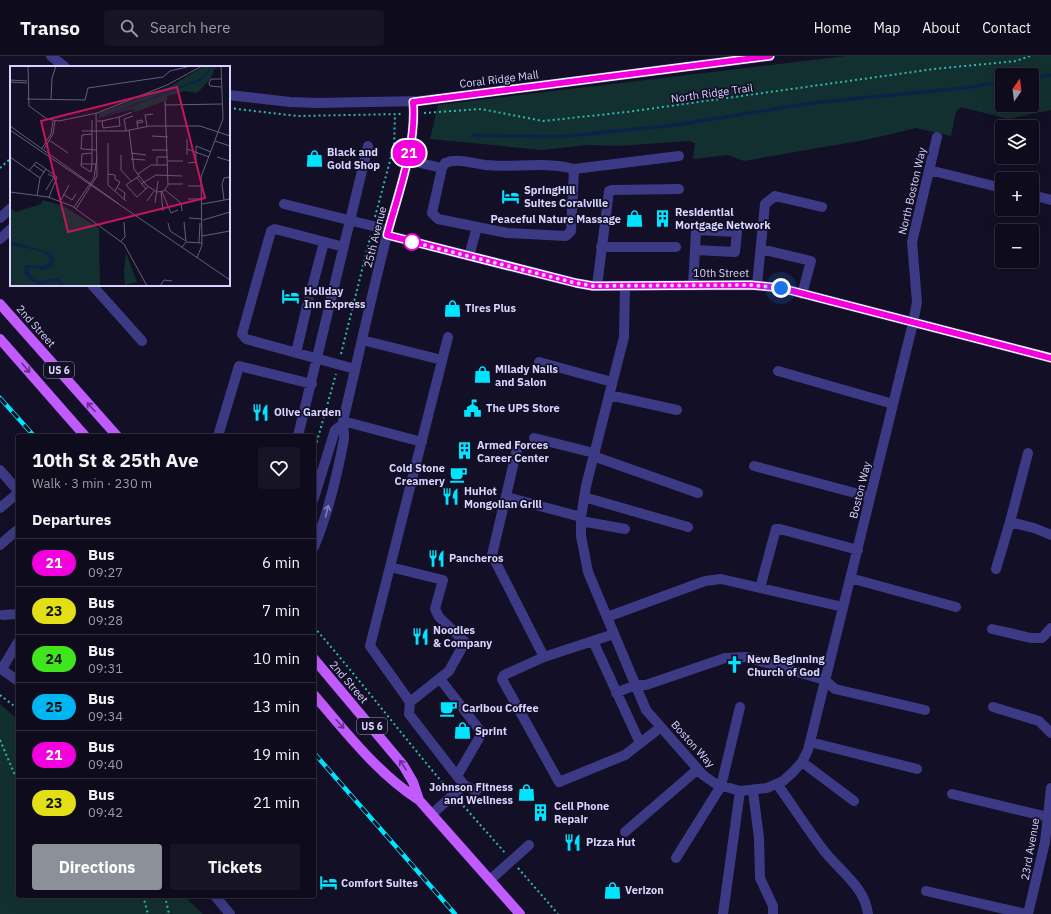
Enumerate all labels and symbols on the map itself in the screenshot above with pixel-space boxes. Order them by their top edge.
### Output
inset map [10,66,230,286]
street label: Coral Ridge Mall [459,67,539,91]
north arrow [995,68,1039,112]
street label: North Ridge Trail [670,80,754,106]
line badge: 21 [391,140,427,166]
place label: Black and Gold Shop [327,145,380,172]
street label: North Boston Way [895,145,929,236]
shop icon: Black and Gold Shop [304,148,324,168]
place label: SpringHill Suites Coralville [524,183,608,210]
hotel icon: SpringHill Suites Coralville [501,186,521,206]
street label: 25th Avenue [361,205,389,269]
place label: Residential Mortgage Network [675,205,771,232]
building icon: Residential Mortgage Network [652,208,672,228]
shop icon: Peaceful Nature Massage [624,209,644,229]
place label: Peaceful Nature Massage [490,212,621,226]
unlabelled marker [403,233,421,251]
street label: 10th Street [693,266,749,280]
your location [771,278,791,298]
place label: Holiday Inn Express [304,284,366,311]
hotel icon: Holiday Inn Express [281,287,301,307]
shop icon: Tires Plus [442,298,462,318]
place label: Tires Plus [465,301,516,315]
street label: 2nd Street [13,302,59,350]
road number: US 6 [44,362,74,378]
place label: Milady Nails and Salon [495,362,559,389]
one-way arrow [21,363,30,374]
shop icon: Milady Nails and Salon [472,365,492,385]
public building icon: The UPS Store [463,398,483,418]
place label: The UPS Store [486,401,560,415]
one-way arrow [87,402,96,412]
restaurant icon: Olive Garden [251,402,271,422]
place label: Olive Garden [274,405,341,419]
place label: Armed Forces Career Center [477,438,549,465]
building icon: Armed Forces Career Center [454,441,474,461]
street label: Boston Way [846,459,874,520]
place label: Cold Stone Creamery [389,461,445,488]
cafe icon: Cold Stone Creamery [448,464,468,484]
place label: HuHot Mongolian Grill [464,484,543,511]
restaurant icon: HuHot Mongolian Grill [441,487,461,507]
one-way arrow [324,504,331,517]
restaurant icon: Pancheros [426,548,446,568]
place label: Pancheros [449,551,504,565]
place label: Noodles & Company [433,623,492,650]
restaurant icon: Noodles & Company [410,626,430,646]
place label: New Beginning Church of God [747,652,825,679]
church icon: New Beginning Church of God [724,655,744,675]
street label: 2nd Street [327,658,371,706]
cafe icon: Caribou Coffee [439,698,459,718]
place label: Caribou Coffee [462,701,539,715]
road number: US 6 [357,718,387,734]
street label: Boston Way [668,718,718,771]
one-way arrow [335,719,344,730]
shop icon: Sprint [452,721,472,741]
place label: Sprint [475,724,507,738]
one-way arrow [399,759,407,770]
place label: Johnson Fitness and Wellness [429,780,513,807]
shop icon: Johnson Fitness and Wellness [516,783,536,803]
place label: Cell Phone Repair [554,799,609,826]
building icon: Cell Phone Repair [531,802,551,822]
street label: 23rd Avenue [1018,817,1042,881]
restaurant icon: Pizza Hut [563,832,583,852]
place label: Pizza Hut [586,835,635,849]
hotel icon: Comfort Suites [318,873,338,893]
place label: Comfort Suites [341,876,419,890]
shop icon: Verizon [602,880,622,900]
place label: Verizon [625,883,664,897]

